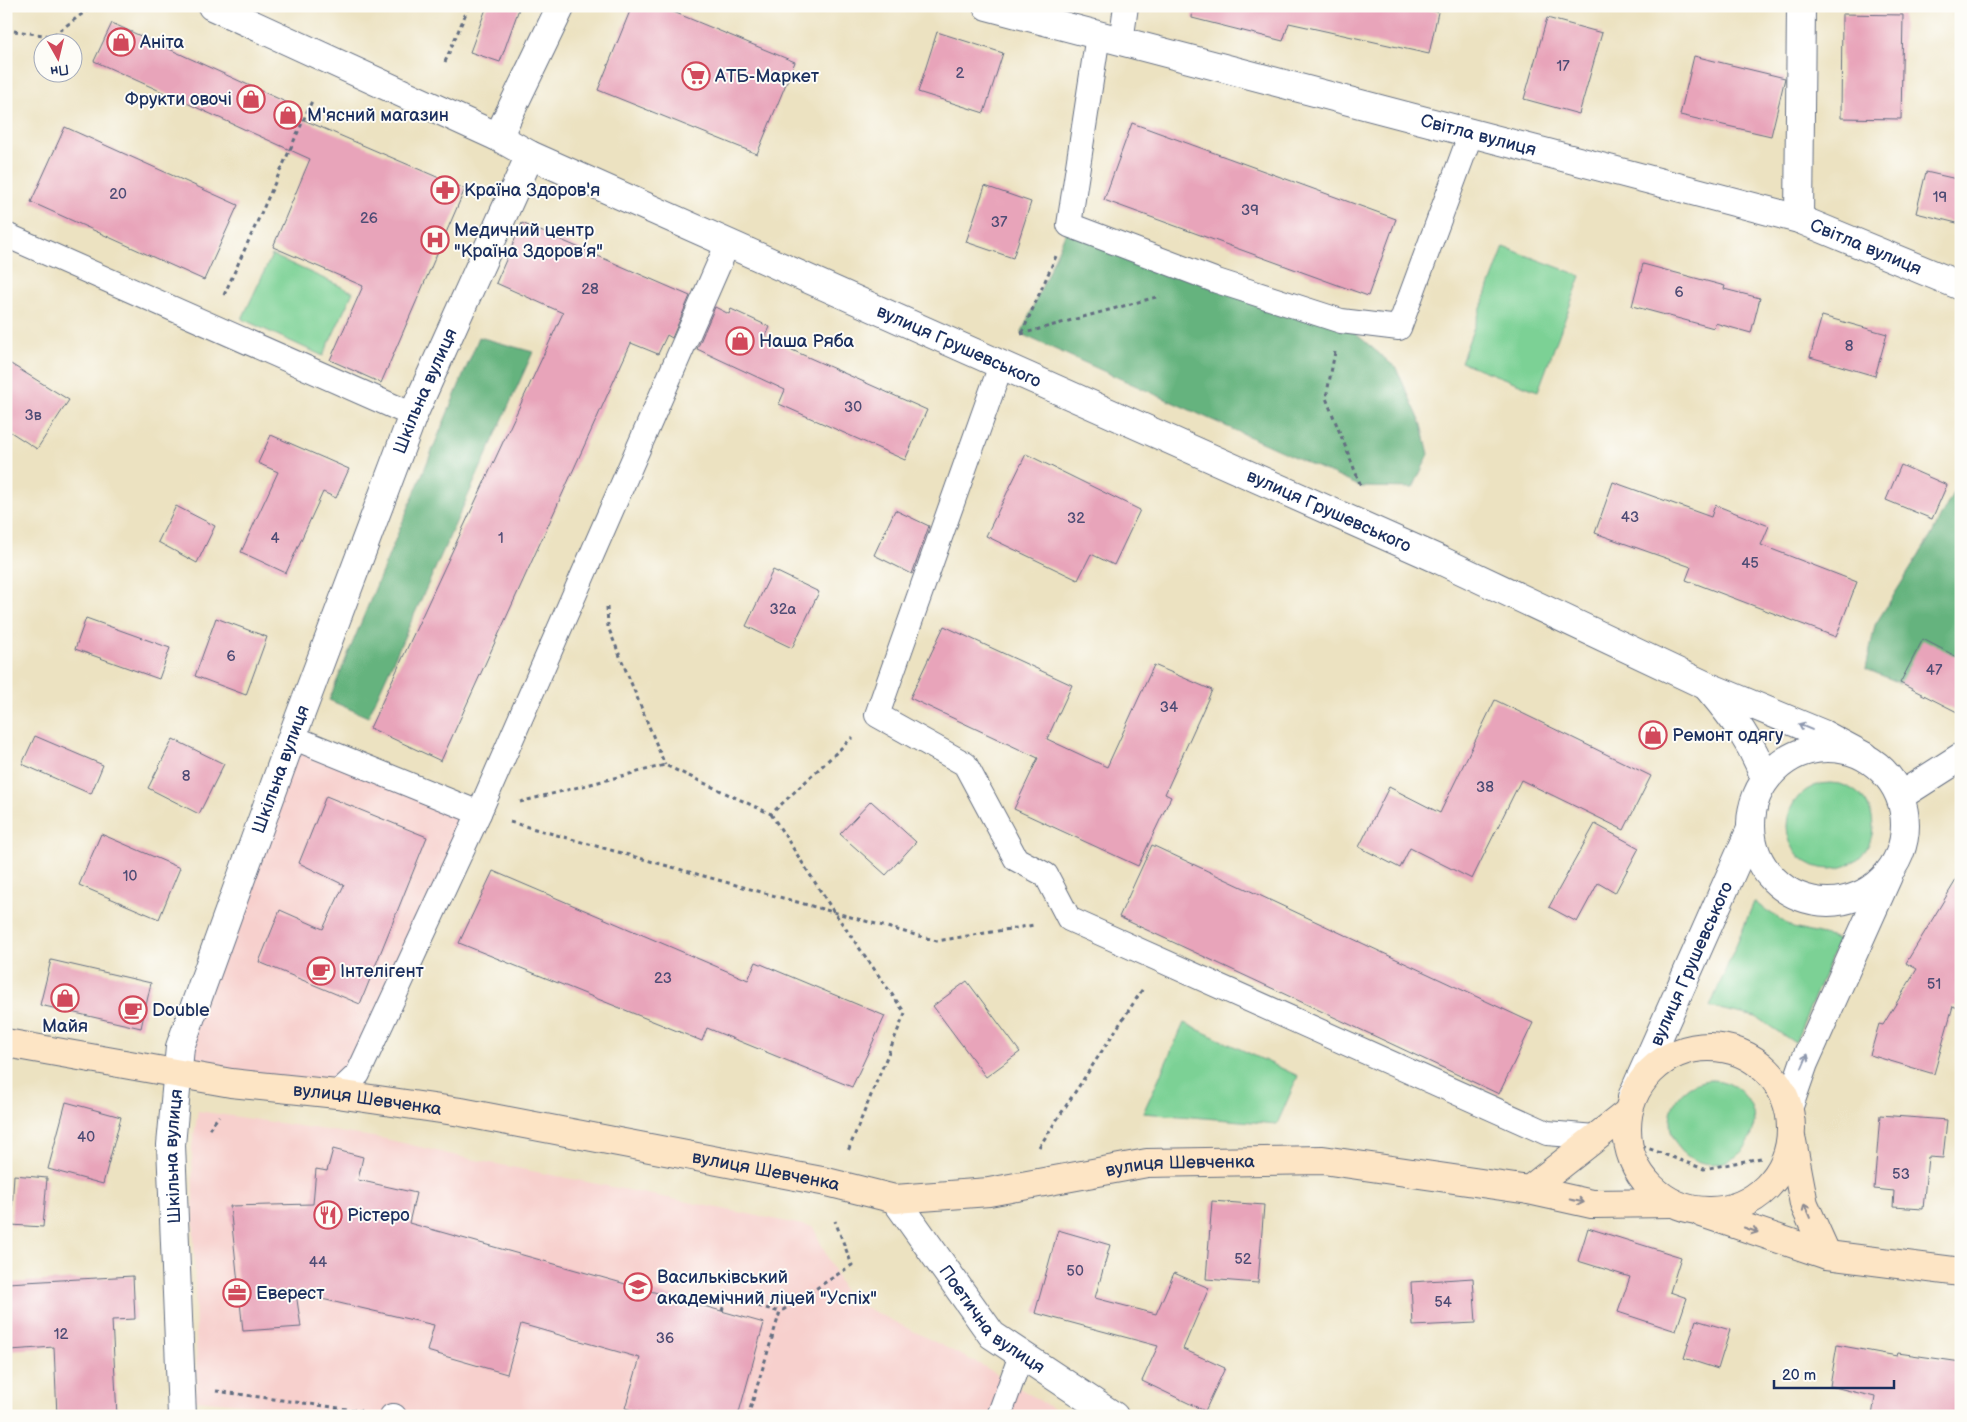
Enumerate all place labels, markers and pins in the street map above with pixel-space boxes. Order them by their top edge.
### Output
shop icon: Аніта [106,27,136,57]
place label: Аніта [139,32,185,53]
supermarket icon: АТБ-Маркет [681,61,711,91]
place label: АТБ-Маркет [714,66,820,87]
shop icon: Фрукти овочі [236,84,266,114]
place label: Фрукти овочі [125,89,232,110]
shop icon: М'ясний магазин [273,100,303,130]
place label: М'ясний магазин [307,105,449,126]
pharmacy icon: Країна Здоров'я [430,175,460,205]
place label: Країна Здоров'я [464,180,600,201]
place label: Медичний центр "Країна Здоров’я" [454,220,603,262]
hospital icon: Медичний центр "Країна Здоров’я" [420,225,450,255]
shop icon: Наша Ряба [725,326,755,356]
place label: Наша Ряба [759,331,855,352]
shop icon: Ремонт одягу [1638,720,1668,750]
place label: Ремонт одягу [1672,725,1784,746]
cafe icon: Інтелігент [306,956,336,986]
place label: Інтелігент [340,961,425,982]
shop icon: Майя [50,983,80,1013]
cafe icon: Double [118,995,148,1025]
place label: Double [152,1000,210,1021]
place label: Майя [42,1016,88,1037]
restaurant icon: Рістеро [313,1200,343,1230]
place label: Рістеро [347,1205,410,1226]
place label: Васильківський академічний ліцей "Успіх" [657,1267,877,1309]
school or university icon: Васильківський академічний ліцей "Успіх" [623,1272,653,1302]
office icon: Еверест [222,1278,252,1308]
place label: Еверест [256,1283,325,1304]

